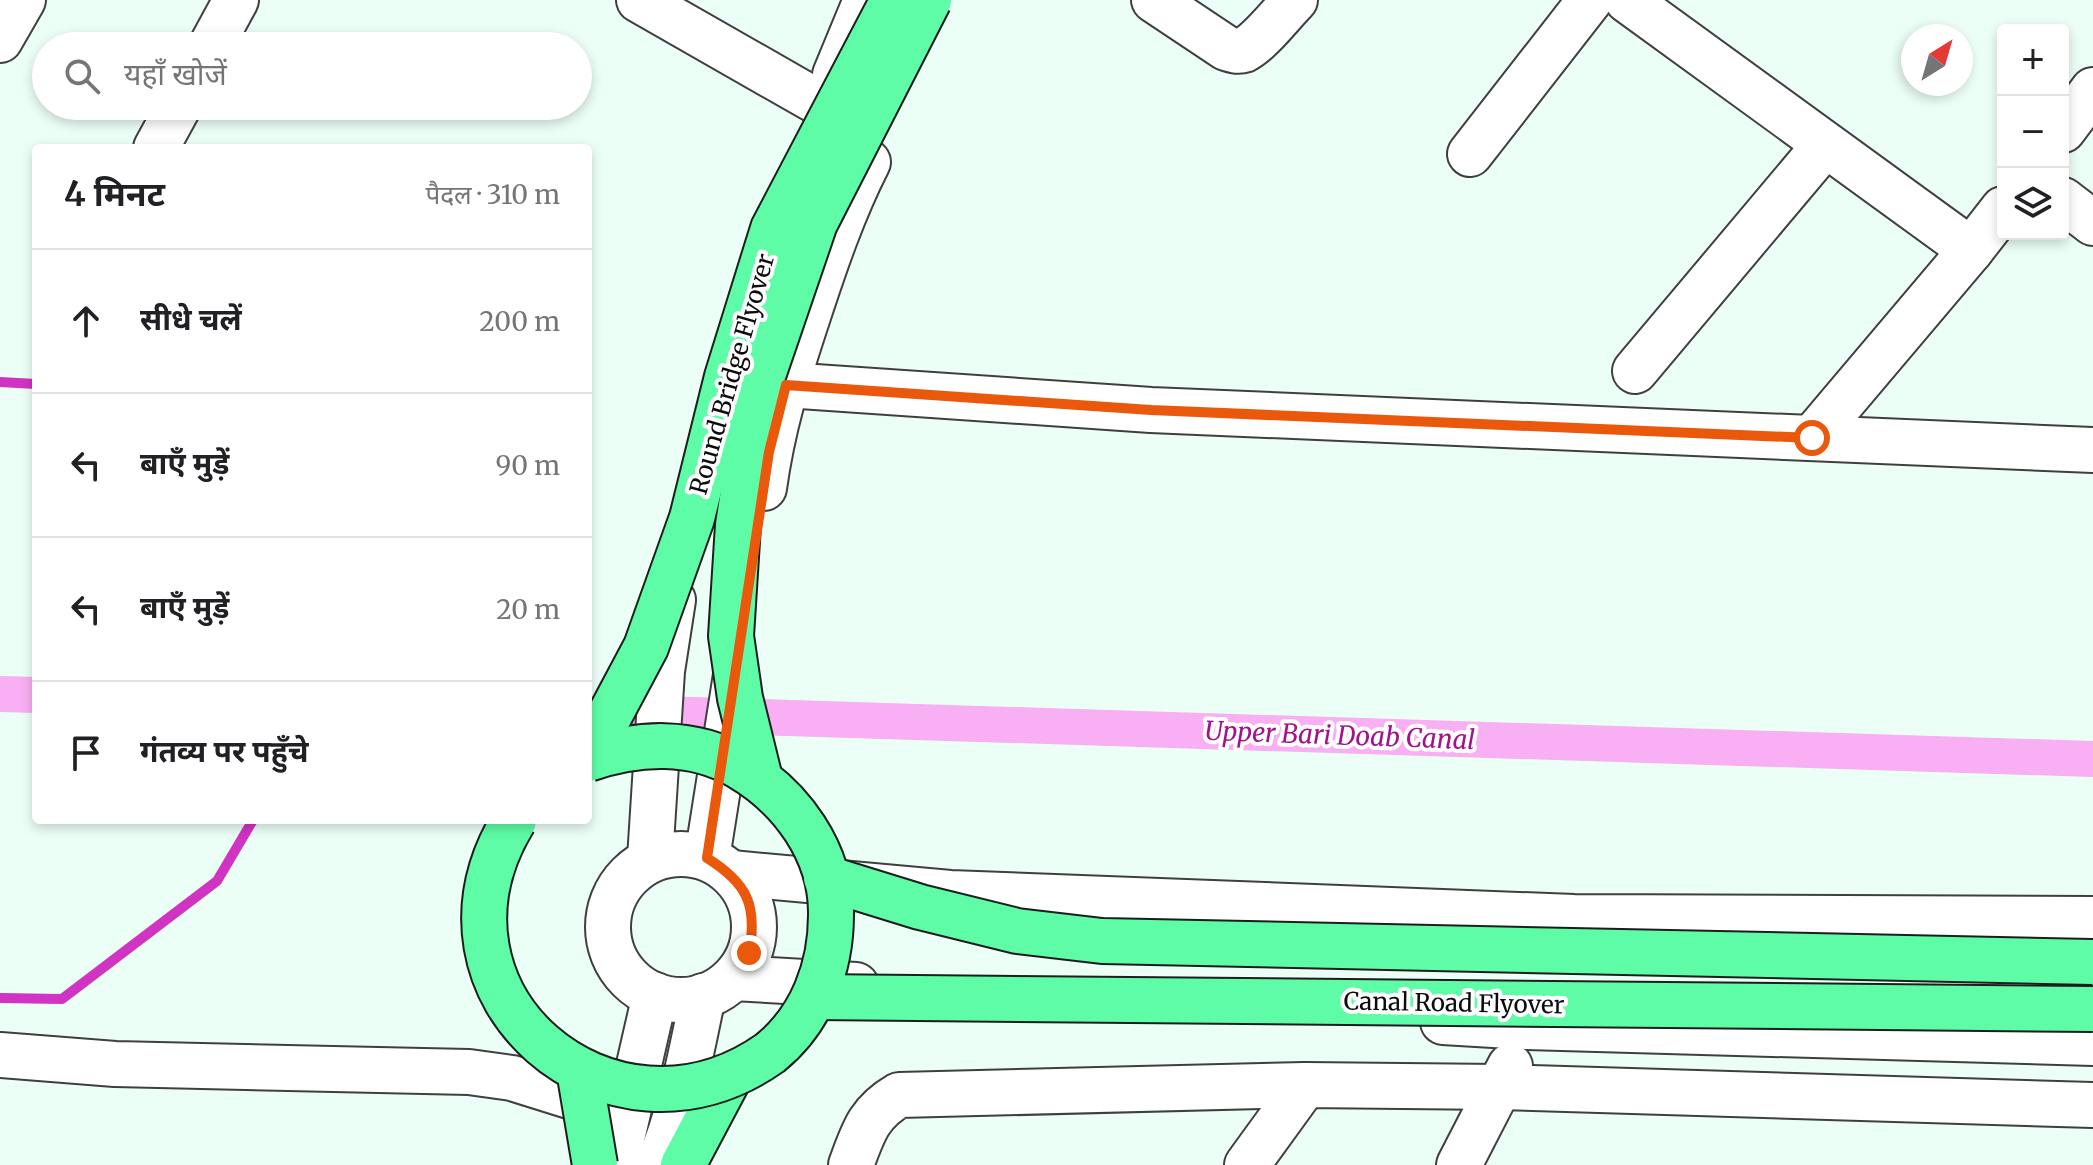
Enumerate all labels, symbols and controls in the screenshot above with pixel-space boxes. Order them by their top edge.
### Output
north arrow [1901,24,1973,96]
map controls [1997,24,2069,240]
button: + [1997,24,2069,96]
search box [32,32,592,120]
icon: search [60,54,104,98]
text: यहाँ खोजें [124,55,227,93]
button: − [1997,96,2069,168]
button: layers [1997,168,2069,240]
text: 4 मिनट [64,173,165,215]
text: पैदल · 310 m [425,178,560,211]
street label: Round Bridge Flyover [683,250,781,498]
icon: ahead [64,299,108,343]
text: सीधे चलें [140,300,242,338]
text: 200 m [479,305,560,338]
route start [1794,420,1830,456]
icon: left [64,443,108,487]
text: बाएँ मुड़ें [140,444,229,482]
text: 90 m [496,449,560,482]
icon: left [64,587,108,631]
text: बाएँ मुड़ें [140,588,229,626]
text: 20 m [496,593,560,626]
water label: Upper Bari Doab Canal [1204,714,1476,756]
icon: arrive [64,731,108,775]
text: गंतव्य पर पहुँचे [140,732,308,770]
route end [731,935,767,971]
street label: Canal Road Flyover [1343,986,1565,1020]

